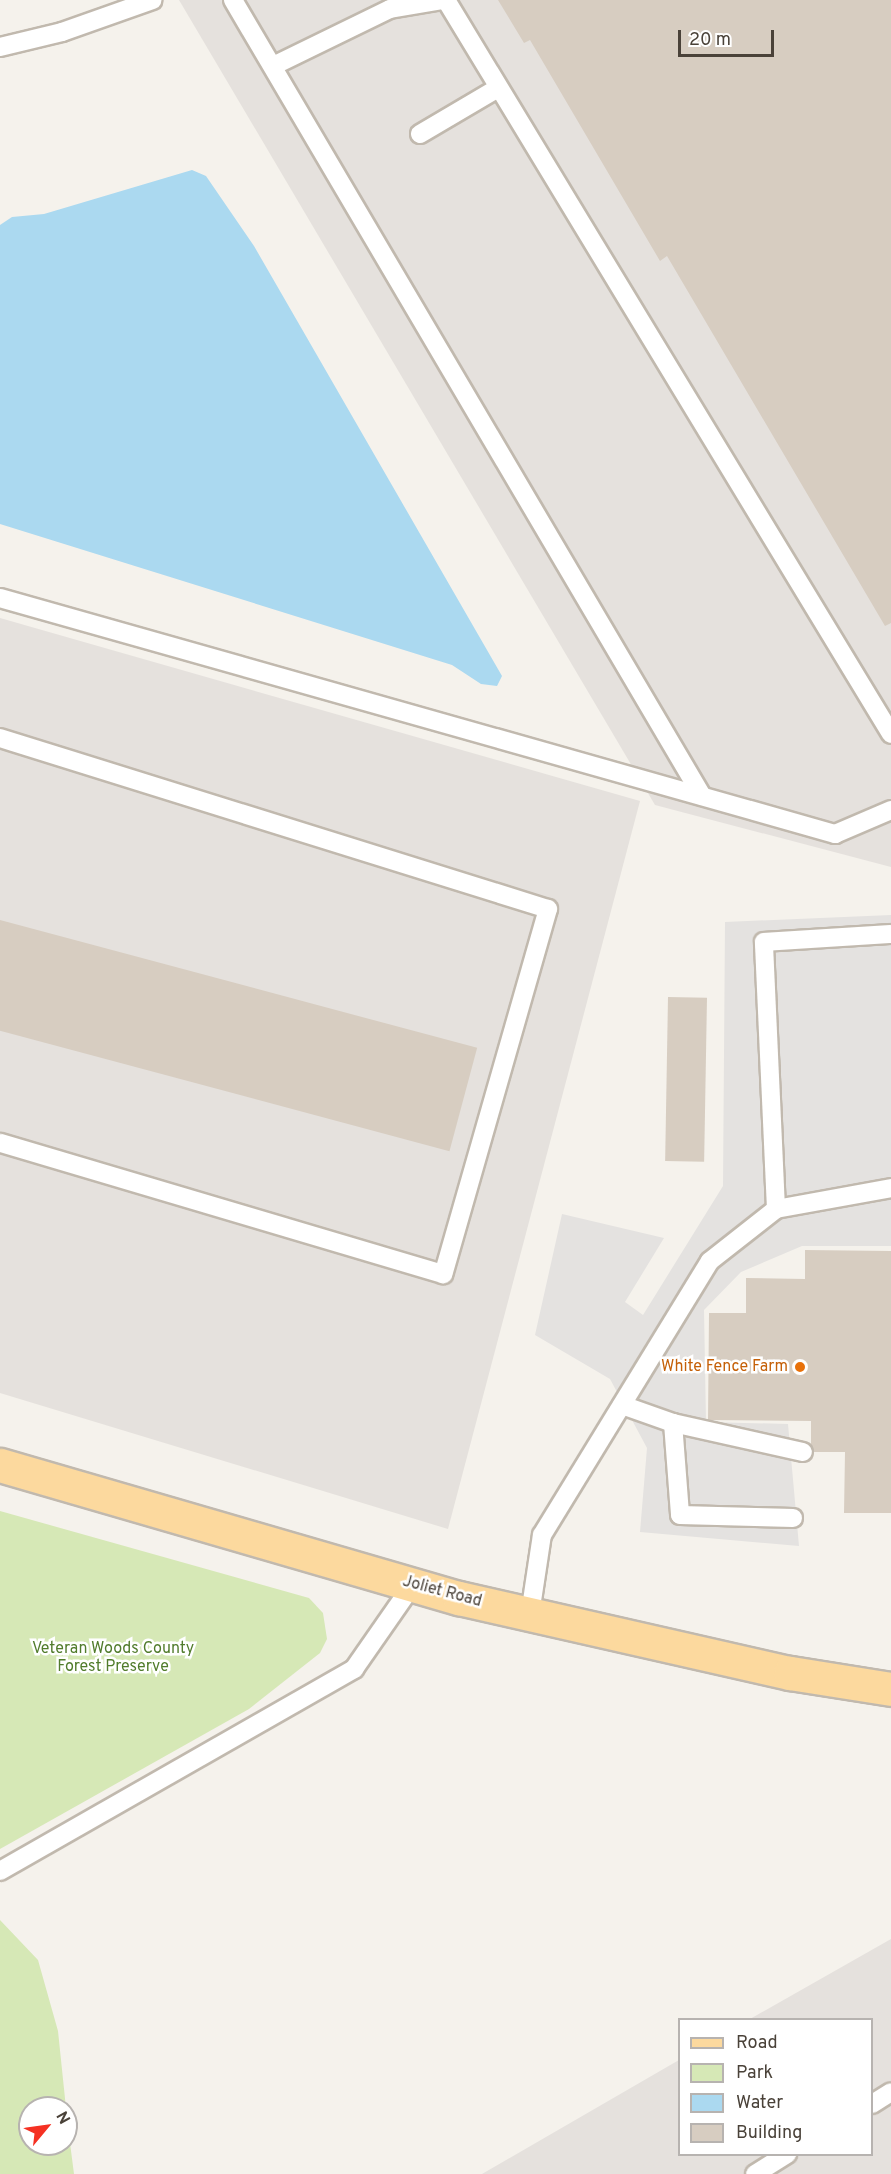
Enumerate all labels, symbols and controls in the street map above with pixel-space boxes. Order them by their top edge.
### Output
scale bar [681,18,777,56]
text: 20 m [689,29,731,52]
place label: White Fence Farm [661,1357,788,1377]
marker: White Fence Farm [793,1360,807,1374]
street label: Joliet Road [400,1572,484,1612]
park label: Veteran Woods County Forest Preserve [32,1639,194,1677]
legend [678,2018,873,2156]
text: Road [736,2032,778,2055]
text: Park [736,2062,773,2085]
text: Water [736,2092,783,2115]
north arrow [18,2096,78,2156]
text: N [50,2108,74,2128]
text: Building [736,2122,802,2145]

